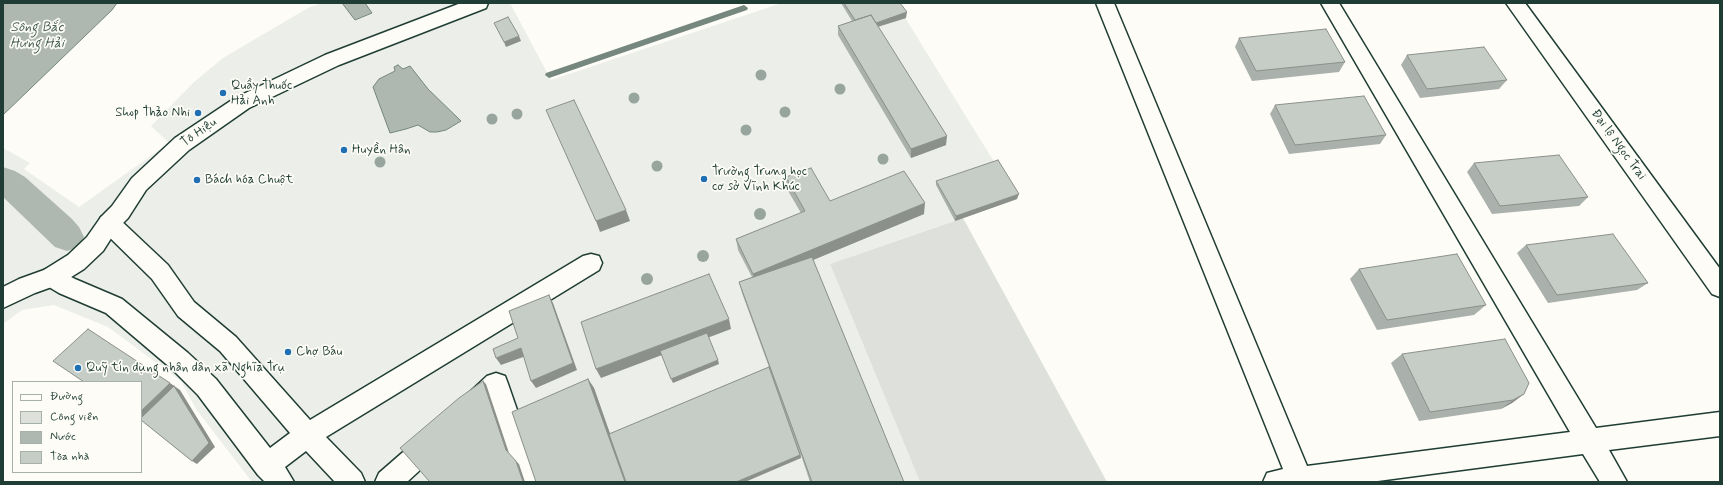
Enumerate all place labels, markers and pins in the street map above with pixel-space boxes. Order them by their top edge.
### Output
place label: Quầy Thuốc Hải Anh [231,78,292,109]
marker: Quầy Thuốc Hải Anh [218,88,228,98]
place label: Shop Thảo Nhi [115,105,190,121]
marker: Shop Thảo Nhi [193,108,203,118]
place label: Huyền Hân [352,142,411,158]
marker: Huyền Hân [339,145,349,155]
place label: Trường Trung học cơ sở Vĩnh Khúc [712,164,807,195]
place label: Bách hóa Chuột [205,172,293,188]
marker: Trường Trung học cơ sở Vĩnh Khúc [699,174,709,184]
marker: Bách hóa Chuột [192,175,202,185]
place label: Chợ Báu [296,344,342,360]
marker: Chợ Báu [283,347,293,357]
place label: Quỹ tín dụng nhân dân xã Nghĩa Trụ [86,360,286,376]
marker: Quỹ tín dụng nhân dân xã Nghĩa Trụ [73,363,83,373]

